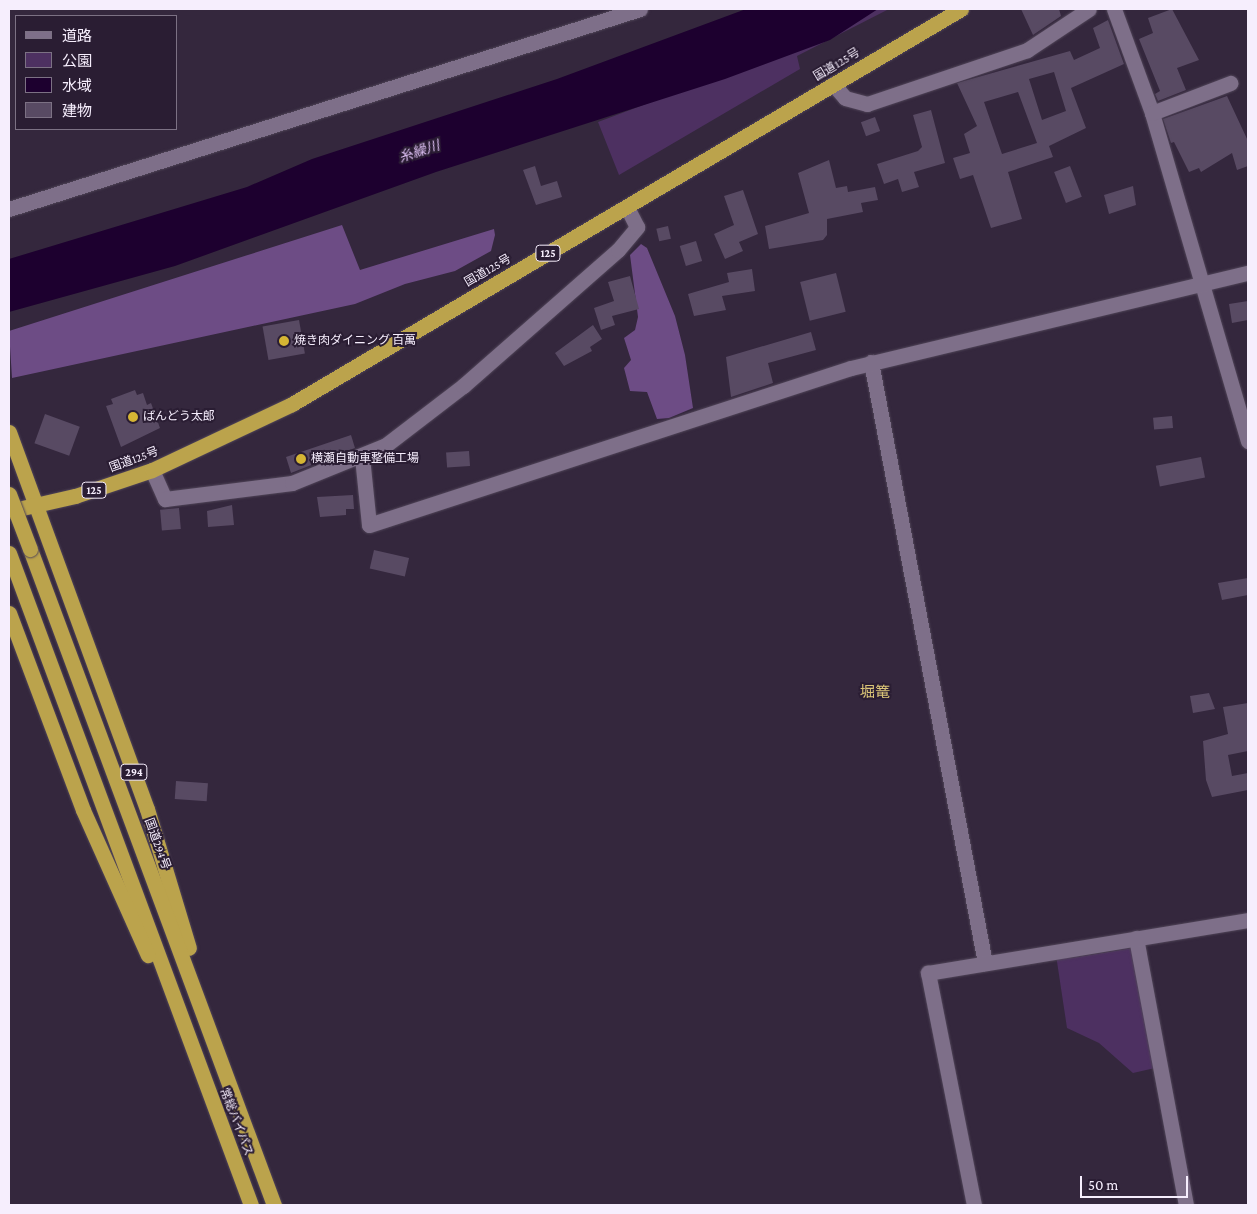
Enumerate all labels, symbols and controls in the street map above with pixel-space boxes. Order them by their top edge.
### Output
legend [15,15,178,130]
text: 道路 [62,28,92,44]
street label: 国道125号 [811,46,863,84]
text: 公園 [62,53,92,69]
text: 水域 [62,78,92,94]
text: 建物 [62,103,92,119]
water label: 糸繰川 [396,137,442,165]
road number: 125 [534,244,562,262]
street label: 国道125号 [462,252,514,290]
place label: 焼き肉ダイニング 百萬 [294,334,416,348]
marker: 焼き肉ダイニング 百萬 [278,335,290,347]
place label: ばんどう太郎 [143,410,215,424]
marker: ばんどう太郎 [127,411,139,423]
street label: 国道125号 [107,444,161,476]
place label: 横瀬自動車整備工場 [311,452,419,466]
marker: 横瀬自動車整備工場 [295,453,307,465]
road number: 125 [80,482,108,498]
district label: 堀篭 [860,684,890,702]
road number: 294 [120,764,148,780]
street label: 国道294号 [141,816,173,872]
street label: 常総バイパス [216,1086,256,1158]
scale bar [1082,1166,1190,1198]
text: 50 m [1088,1177,1118,1193]

